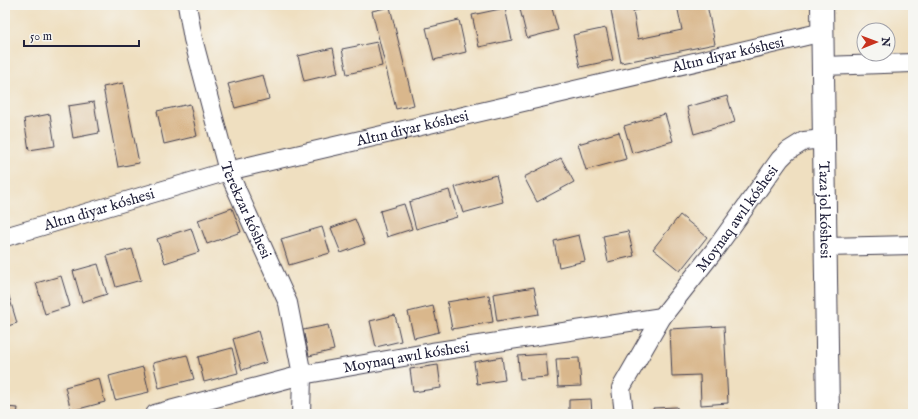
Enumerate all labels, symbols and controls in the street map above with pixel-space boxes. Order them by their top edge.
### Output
scale bar [24,22,139,48]
north arrow [856,22,896,62]
text: 50 m [30,29,52,44]
street label: Altın diyar kóshesi [669,32,786,77]
text: N [878,36,892,47]
street label: Altın diyar kóshesi [354,106,470,150]
street label: Terekzar kóshesi [216,159,276,262]
street label: Moynaq awıl kóshesi [692,161,782,276]
street label: Taza jol kóshesi [815,161,835,259]
street label: Altın diyar kóshesi [40,184,157,235]
street label: Moynaq awıl kóshesi [342,337,471,377]

